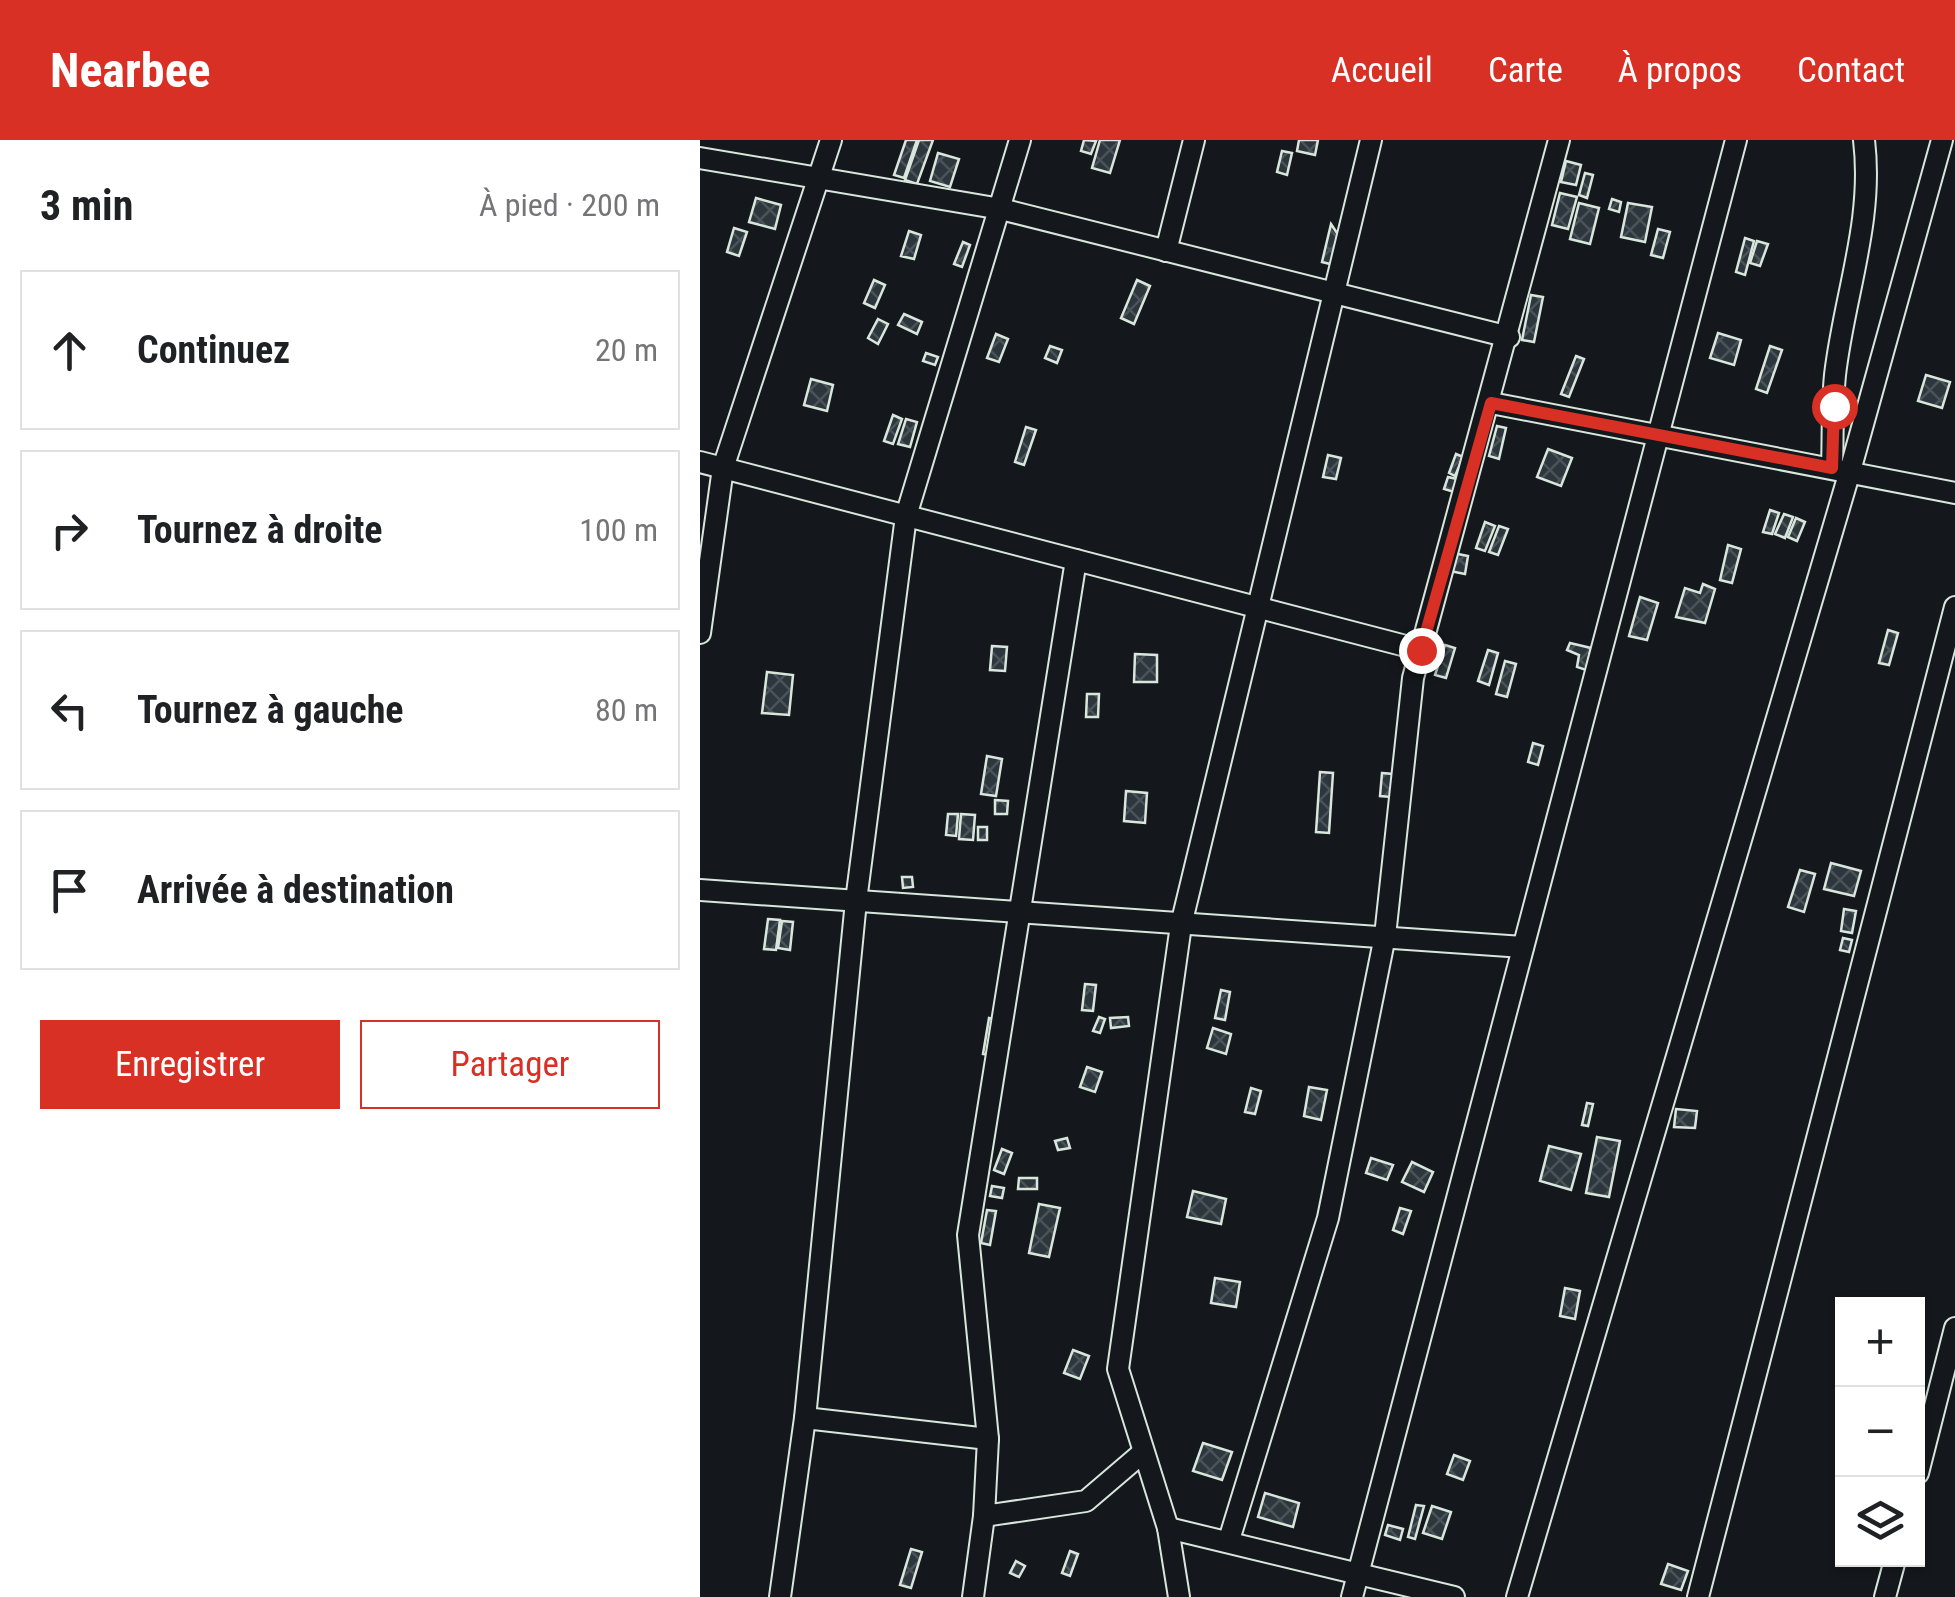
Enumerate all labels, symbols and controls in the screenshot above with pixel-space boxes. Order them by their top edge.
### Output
text: Nearbee [50,42,211,99]
text: Accueil [1331,50,1433,91]
text: Carte [1488,50,1563,91]
text: À propos [1618,50,1742,91]
text: Contact [1797,50,1905,91]
text: 3 min [40,181,133,230]
text: À pied · 200 m [479,186,660,224]
icon: ahead [42,323,97,378]
text: Continuez [137,328,290,372]
text: 20 m [595,331,658,369]
route start [1812,384,1858,430]
icon: right [42,503,97,558]
text: Tournez à droite [137,508,383,552]
text: 100 m [579,511,658,549]
route end [1399,628,1445,674]
icon: left [42,683,97,738]
text: Tournez à gauche [137,688,404,732]
text: 80 m [595,691,658,729]
icon: arrive [42,863,97,918]
text: Arrivée à destination [137,868,454,912]
button: Enregistrer [40,1020,340,1109]
button: Partager [360,1020,660,1109]
map controls [1835,1297,1925,1567]
button: + [1835,1297,1925,1387]
button: − [1835,1387,1925,1477]
button: layers [1835,1477,1925,1567]

